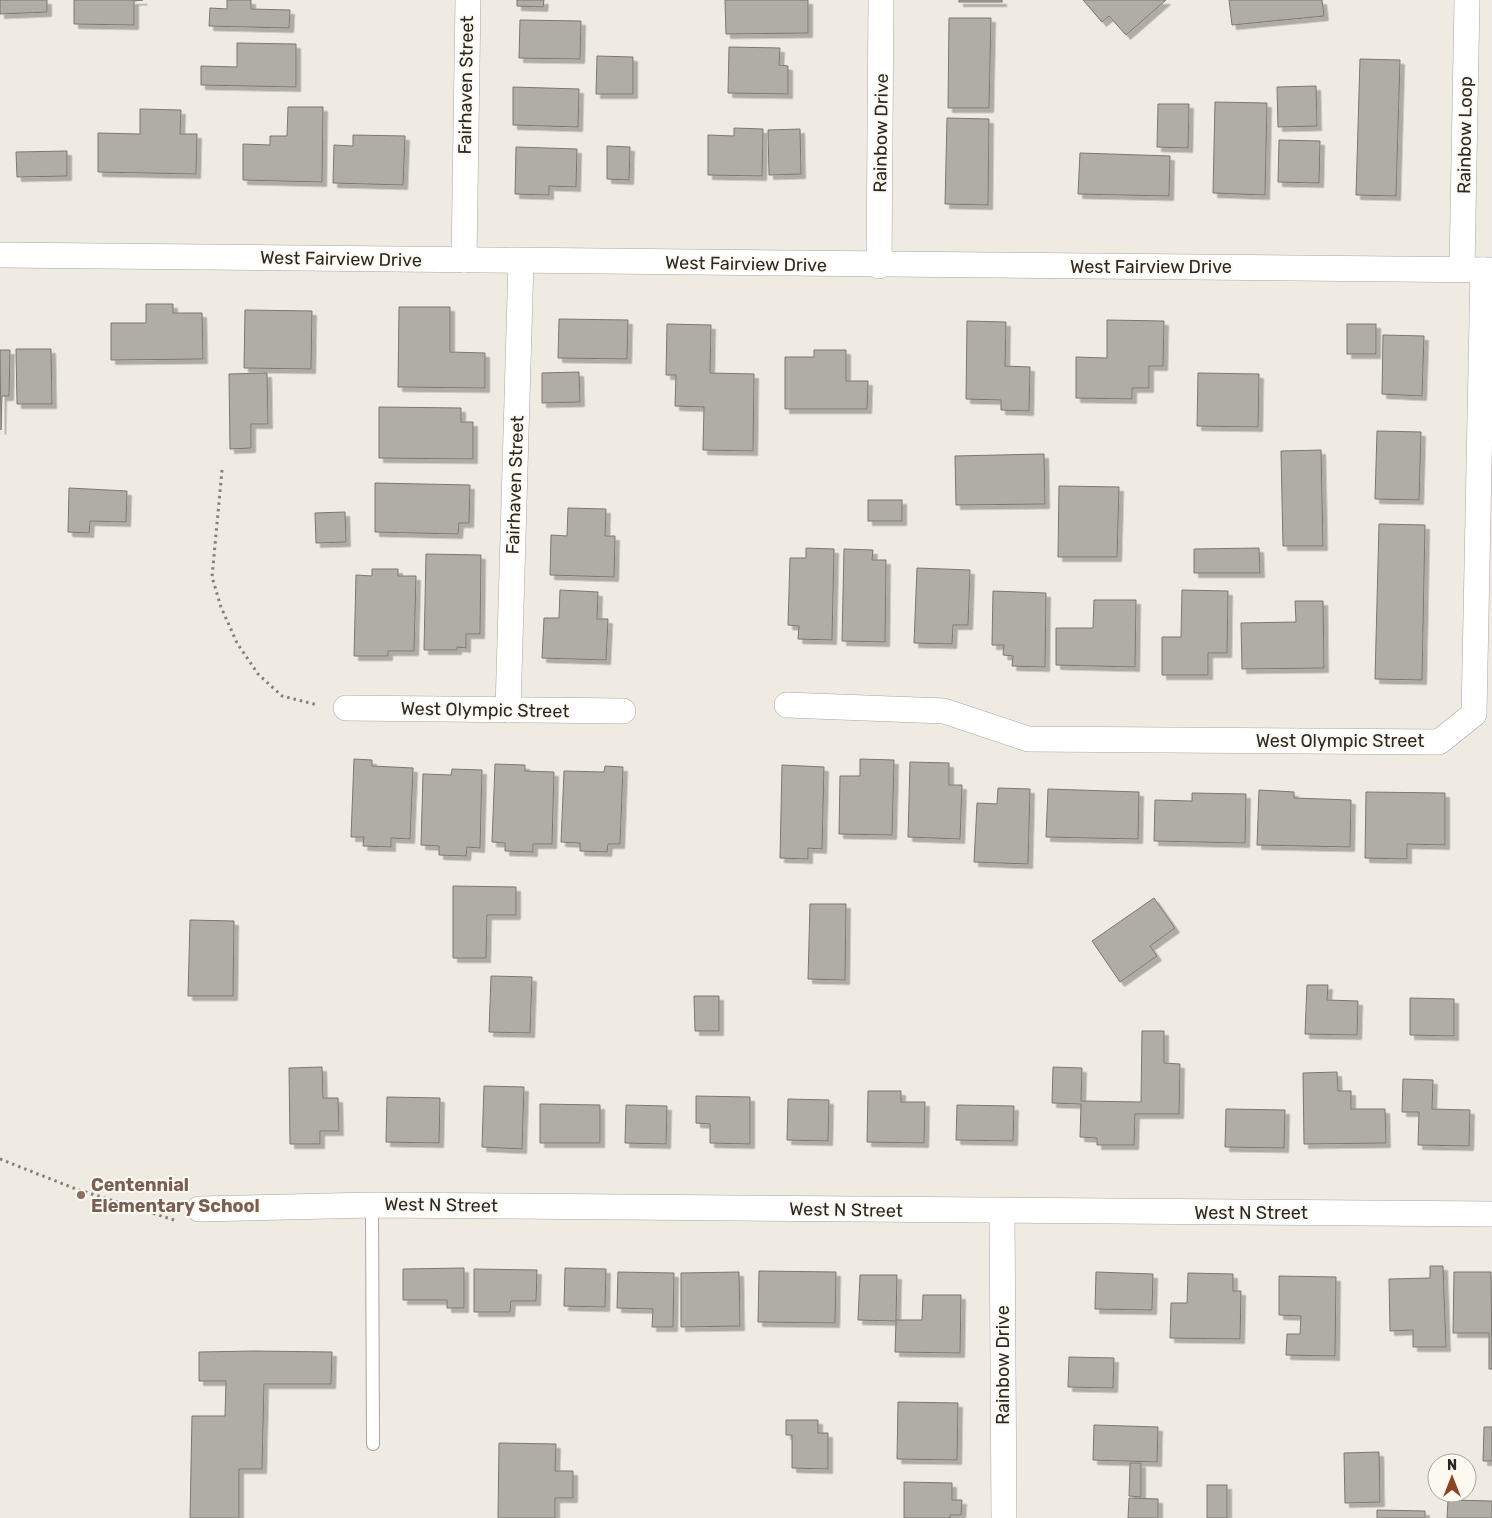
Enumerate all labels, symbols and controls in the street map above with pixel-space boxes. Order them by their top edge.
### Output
street label: Fairhaven Street [454,15,478,155]
street label: Rainbow Drive [869,73,893,193]
street label: Rainbow Loop [1453,76,1477,194]
street label: West Fairview Drive [260,247,422,271]
street label: West Fairview Drive [665,252,827,276]
street label: West Fairview Drive [1070,256,1232,278]
street label: Fairhaven Street [502,415,528,555]
street label: West Olympic Street [400,698,570,722]
street label: West Olympic Street [1256,730,1424,752]
place label: Centennial Elementary School [91,1174,260,1217]
marker: Centennial Elementary School [75,1189,87,1201]
street label: West N Street [384,1193,498,1217]
street label: West N Street [789,1198,903,1222]
street label: West N Street [1194,1202,1308,1224]
street label: Rainbow Drive [992,1305,1014,1425]
north arrow [1427,1453,1477,1503]
text: N [1447,1457,1457,1474]

